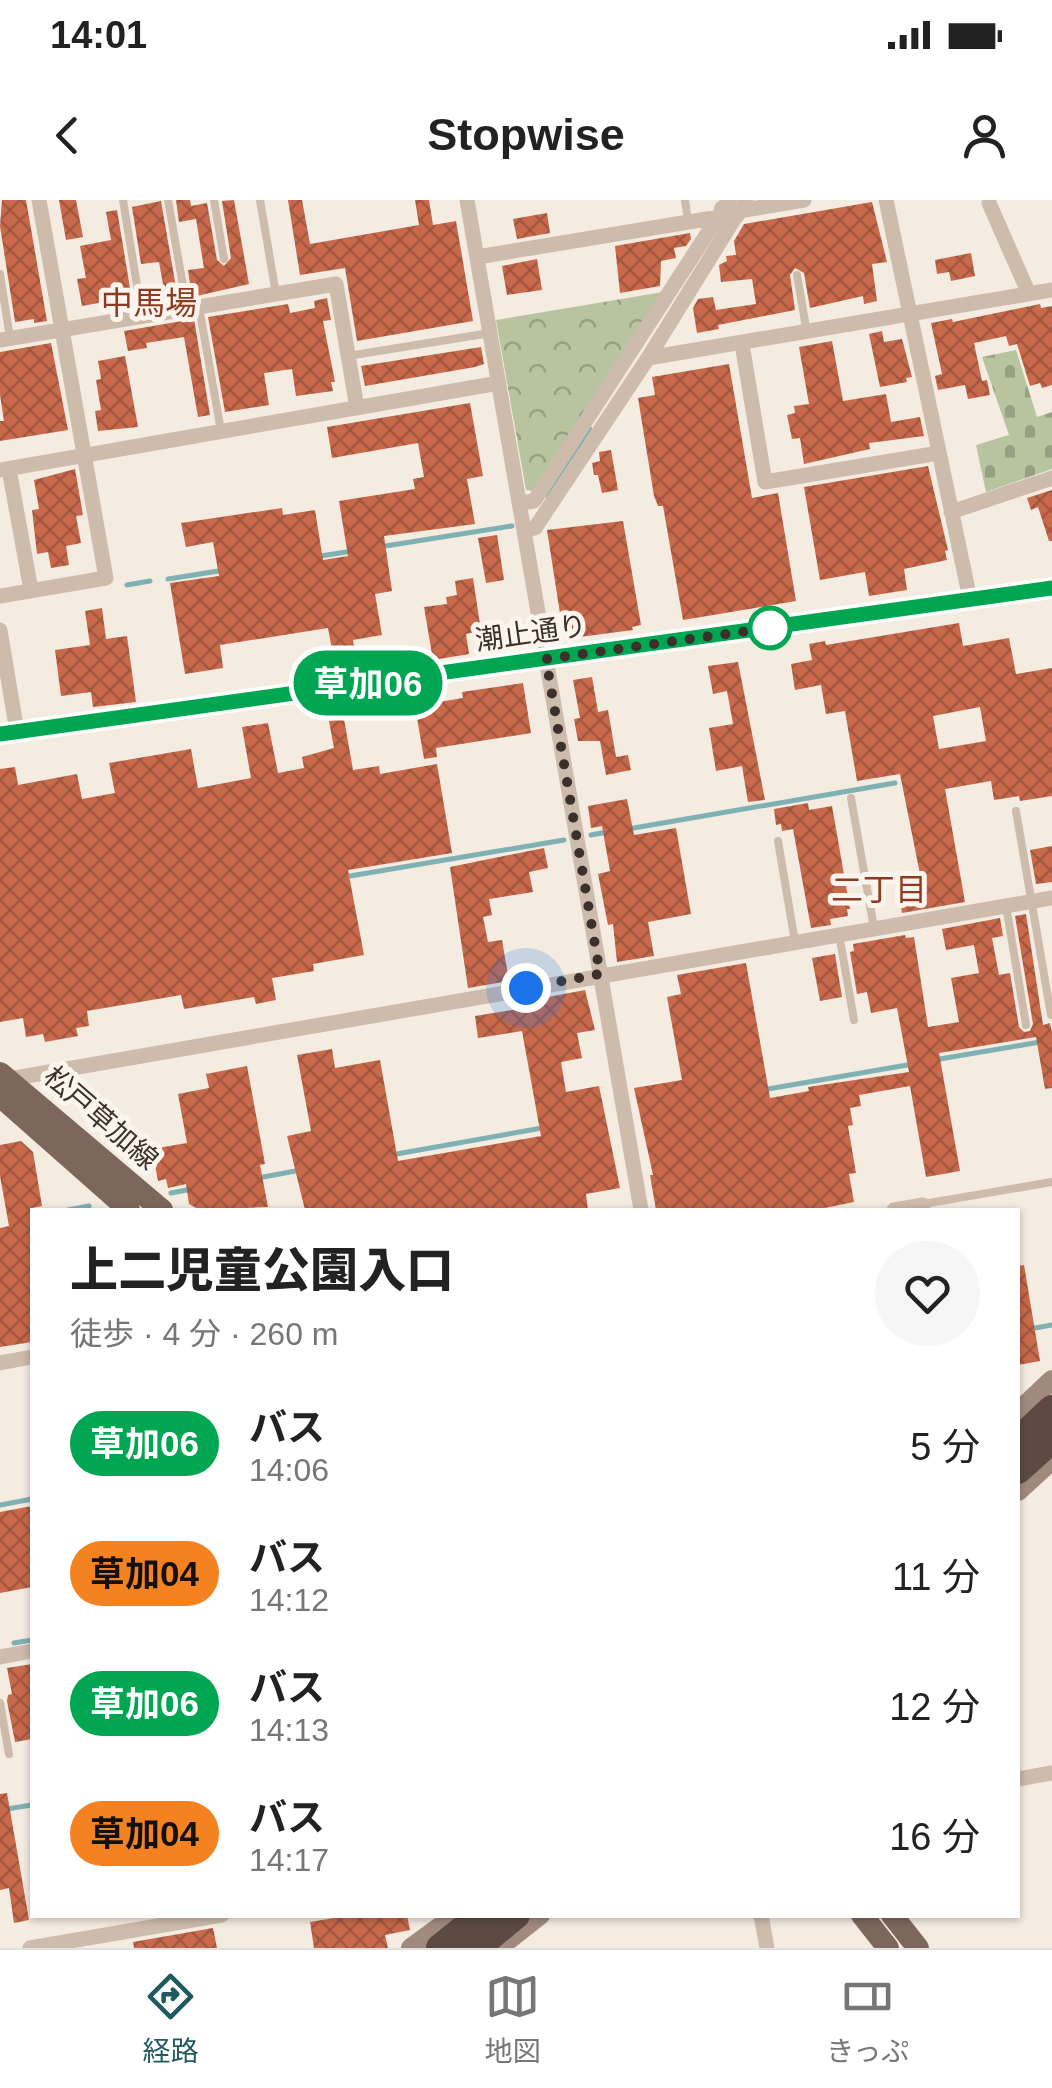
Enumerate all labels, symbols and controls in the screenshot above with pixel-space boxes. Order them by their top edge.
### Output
text: 14:01 [50,14,147,56]
icon: back [40,108,95,163]
icon: person [957,108,1012,163]
text: Stopwise [427,109,625,160]
district label: 中馬場 [101,285,197,321]
unlabelled marker [749,607,791,649]
street label: 潮止通り [473,610,589,656]
line badge: 草加06 [298,650,438,716]
text: 草加06 [314,664,422,703]
district label: 二丁目 [831,872,927,908]
your location [501,963,551,1013]
street label: 松戸草加線 [38,1060,164,1176]
button: heart [875,1241,980,1346]
text: 上二児童公園入口 [70,1244,454,1297]
text: 徒歩 · 4 分 · 260 m [70,1316,339,1352]
text: バス [249,1407,325,1449]
text: 草加06 [90,1424,199,1463]
text: 5 分 [910,1426,980,1468]
text: 14:06 [249,1452,329,1488]
text: バス [249,1537,325,1579]
text: 草加04 [90,1554,199,1593]
text: 11 分 [892,1556,980,1598]
text: 14:12 [249,1582,329,1618]
text: バス [249,1667,325,1709]
text: 草加06 [90,1684,199,1723]
text: 12 分 [889,1686,980,1728]
text: 14:13 [249,1712,329,1748]
text: バス [249,1797,325,1839]
text: 草加04 [90,1814,199,1853]
text: 16 分 [889,1816,980,1858]
text: 14:17 [249,1842,329,1878]
tab: 経路 [143,1969,199,2069]
tab: 地図 [485,1969,541,2069]
tab: きっぷ [826,1969,909,2069]

